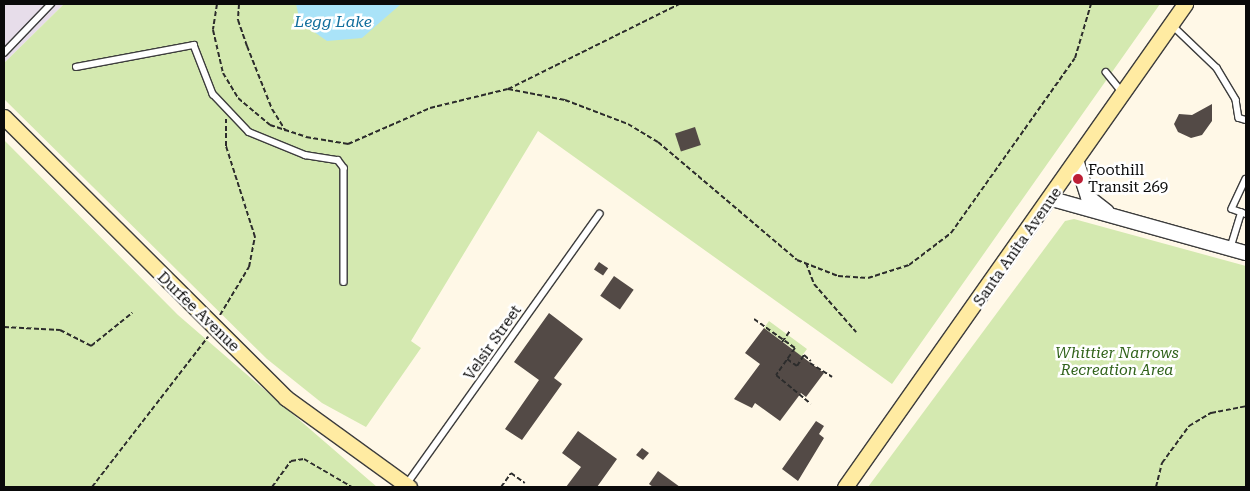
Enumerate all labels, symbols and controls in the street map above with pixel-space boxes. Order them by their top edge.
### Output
water label: Legg Lake [294,12,372,32]
place label: Foothill Transit 269 [1088,161,1168,196]
marker: Foothill Transit 269 [1072,173,1084,185]
street label: Santa Anita Avenue [970,184,1066,310]
street label: Durfee Avenue [153,268,243,356]
street label: Velsir Street [461,302,525,384]
park label: Whittier Narrows Recreation Area [1055,344,1179,379]

